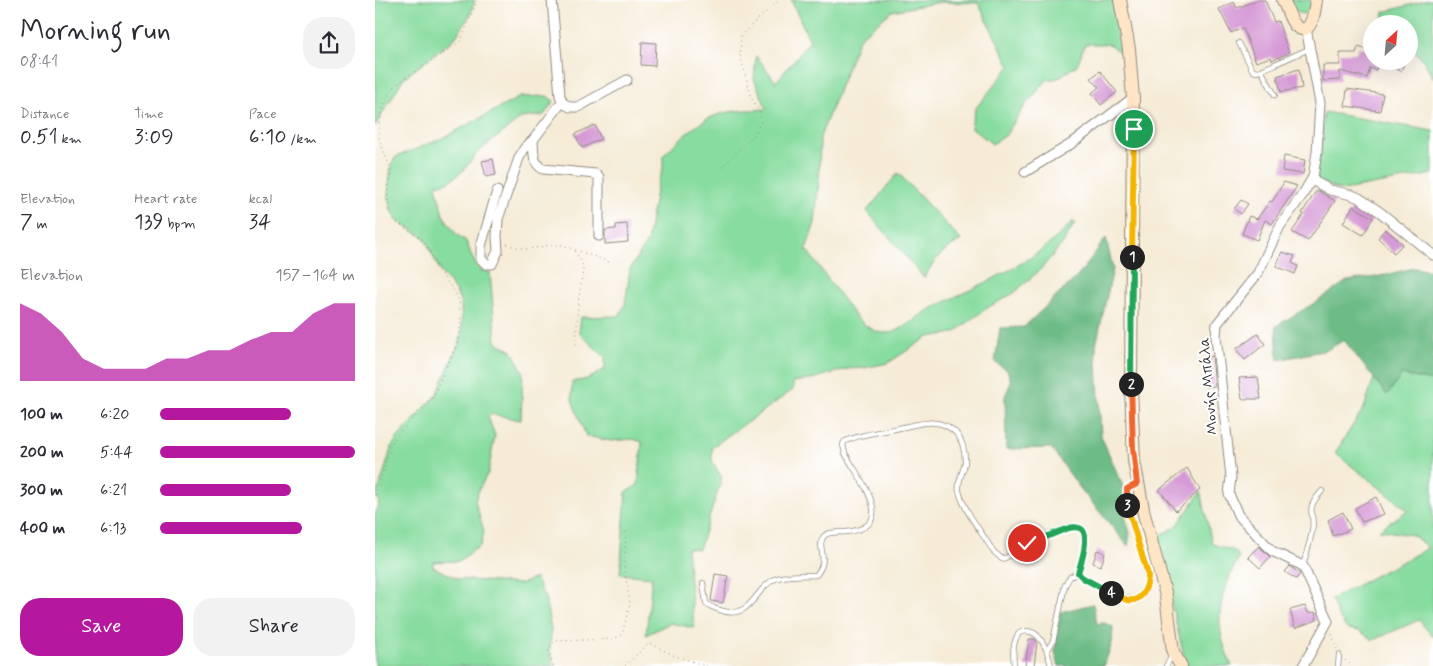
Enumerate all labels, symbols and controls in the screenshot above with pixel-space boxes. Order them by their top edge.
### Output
text: Morning run [20,13,171,50]
north arrow [1363,15,1417,70]
map controls [1363,15,1418,70]
button: share [303,17,355,69]
text: 08:41 [20,51,58,72]
text: Distance [20,105,69,123]
text: Time [134,105,164,123]
text: Pace [249,105,277,123]
pin [1113,108,1155,150]
icon: arrive [1120,115,1148,143]
text: 0.51 [20,123,58,151]
text: 3:09 [134,123,174,151]
text: 6:10 [249,123,286,151]
text: km [58,130,82,148]
text: /km [286,130,317,148]
text: Elevation [20,190,75,208]
text: Heart rate [134,190,197,208]
text: kcal [249,190,272,208]
text: 7 [20,208,33,236]
text: 139 [134,208,164,236]
text: 34 [249,208,271,236]
text: m [33,215,48,233]
text: bpm [164,215,196,233]
pin: 1 [1119,244,1145,270]
text: 1 [1129,248,1136,266]
text: Elevation [20,265,83,286]
text: 157–164 m [276,265,355,286]
street label: Μονής Μπάλα [1195,336,1223,436]
pin: 2 [1119,372,1143,396]
text: 2 [1128,375,1135,393]
text: 100 m [20,404,63,425]
text: 6:20 [100,404,129,425]
text: 200 m [20,442,64,463]
text: 5:44 [100,442,133,463]
text: 300 m [20,480,63,501]
text: 6:21 [100,480,127,501]
pin: 3 [1115,492,1139,518]
text: 3 [1124,496,1131,514]
text: 400 m [20,518,65,539]
text: 6:13 [100,518,126,539]
pin [1006,522,1048,564]
icon: check [1013,529,1041,557]
pin: 4 [1099,580,1123,606]
text: 4 [1107,584,1116,602]
button: Save [20,598,183,656]
button: Share [193,598,355,656]

